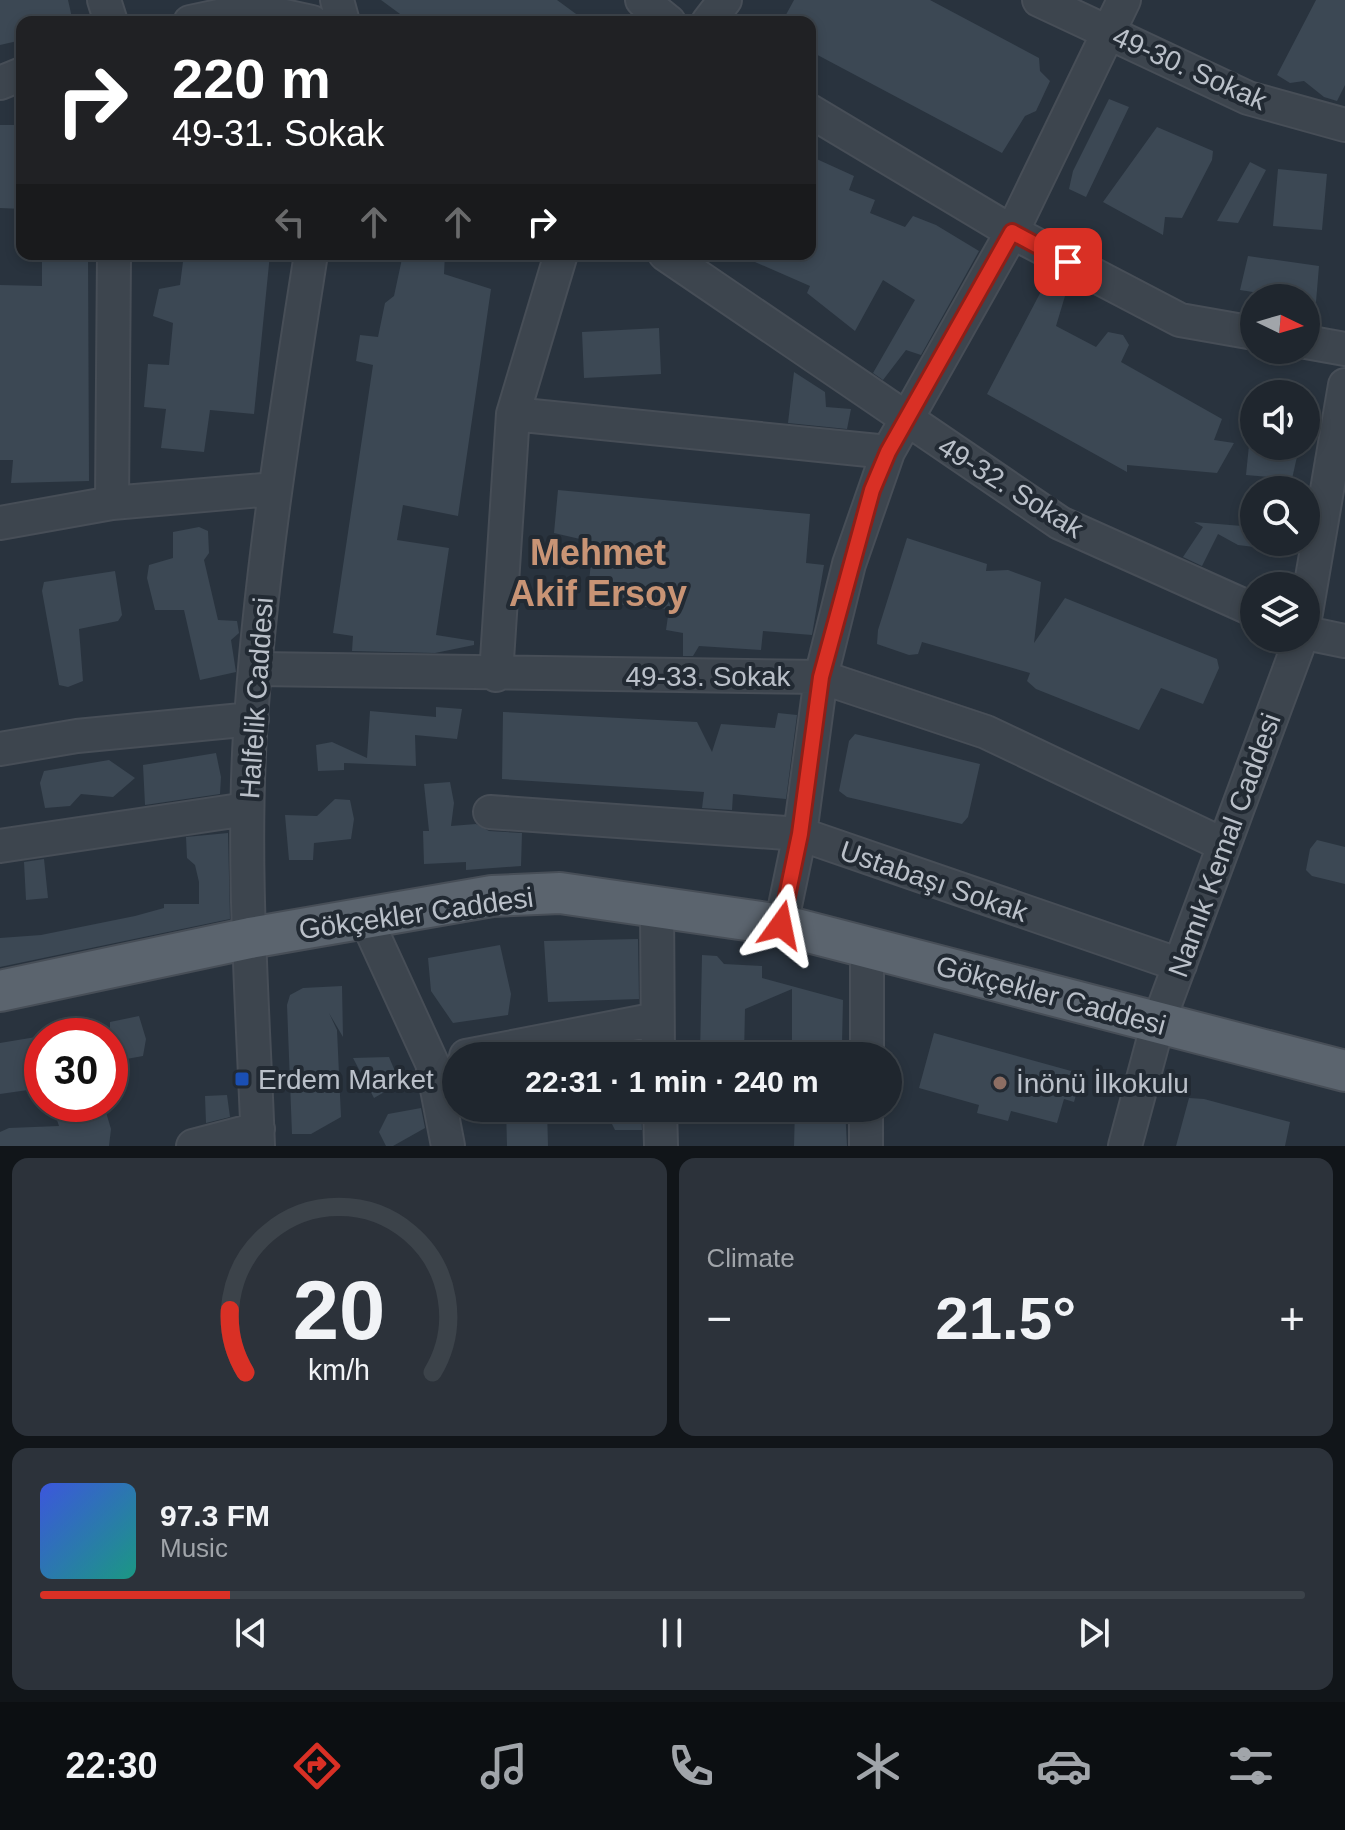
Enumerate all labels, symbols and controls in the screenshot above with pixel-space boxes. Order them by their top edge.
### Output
street label: 49-30. Sokak [1108,21,1272,117]
text: 220 m [172,47,331,110]
icon: right [40,48,144,152]
text: 49-31. Sokak [172,113,384,154]
icon: left [268,200,312,244]
icon: ahead [352,200,396,244]
icon: ahead [436,200,480,244]
icon: right [520,200,564,244]
pin [1034,228,1102,296]
icon: arrive [1046,240,1090,284]
north arrow [1240,284,1320,364]
map controls [1240,284,1320,652]
button: sound [1240,380,1320,460]
street label: 49-32. Sokak [933,431,1090,545]
button: search [1240,476,1320,556]
district label: Mehmet Akif Ersoy [509,532,687,614]
button: layers [1240,572,1320,652]
street label: Halfelik Caddesi [234,596,279,800]
street label: 49-33. Sokak [626,661,791,692]
street label: Namık Kemal Caddesi [1162,709,1287,981]
street label: Ustabaşı Sokak [836,835,1033,928]
street label: Gökçekler Caddesi [297,882,535,945]
position arrow [739,883,823,967]
street label: Gökçekler Caddesi [933,950,1169,1041]
speed limit sign: 30 [24,1018,128,1122]
place label: Erdem Market [258,1064,434,1095]
text: 22:31 · 1 min · 240 m [525,1065,819,1098]
place label: İnönü İlkokulu [1016,1068,1189,1099]
marker: Erdem Market [233,1070,251,1088]
marker: İnönü İlkokulu [991,1074,1009,1092]
text: Climate [707,1243,795,1273]
text: 20 [293,1264,386,1357]
text: 21.5° [935,1285,1076,1352]
text: − [707,1294,732,1343]
text: + [1279,1294,1305,1343]
text: km/h [308,1354,370,1386]
text: 97.3 FM [160,1499,270,1532]
text: Music [160,1533,228,1563]
icon: previous [229,1611,273,1655]
icon: pause [650,1611,694,1655]
icon: next [1072,1611,1116,1655]
icon: directions [289,1738,345,1794]
icon: music [476,1738,532,1794]
icon: phone [663,1738,719,1794]
icon: climate [850,1738,906,1794]
icon: car [1036,1738,1092,1794]
icon: filters [1223,1738,1279,1794]
text: 22:30 [65,1745,158,1786]

